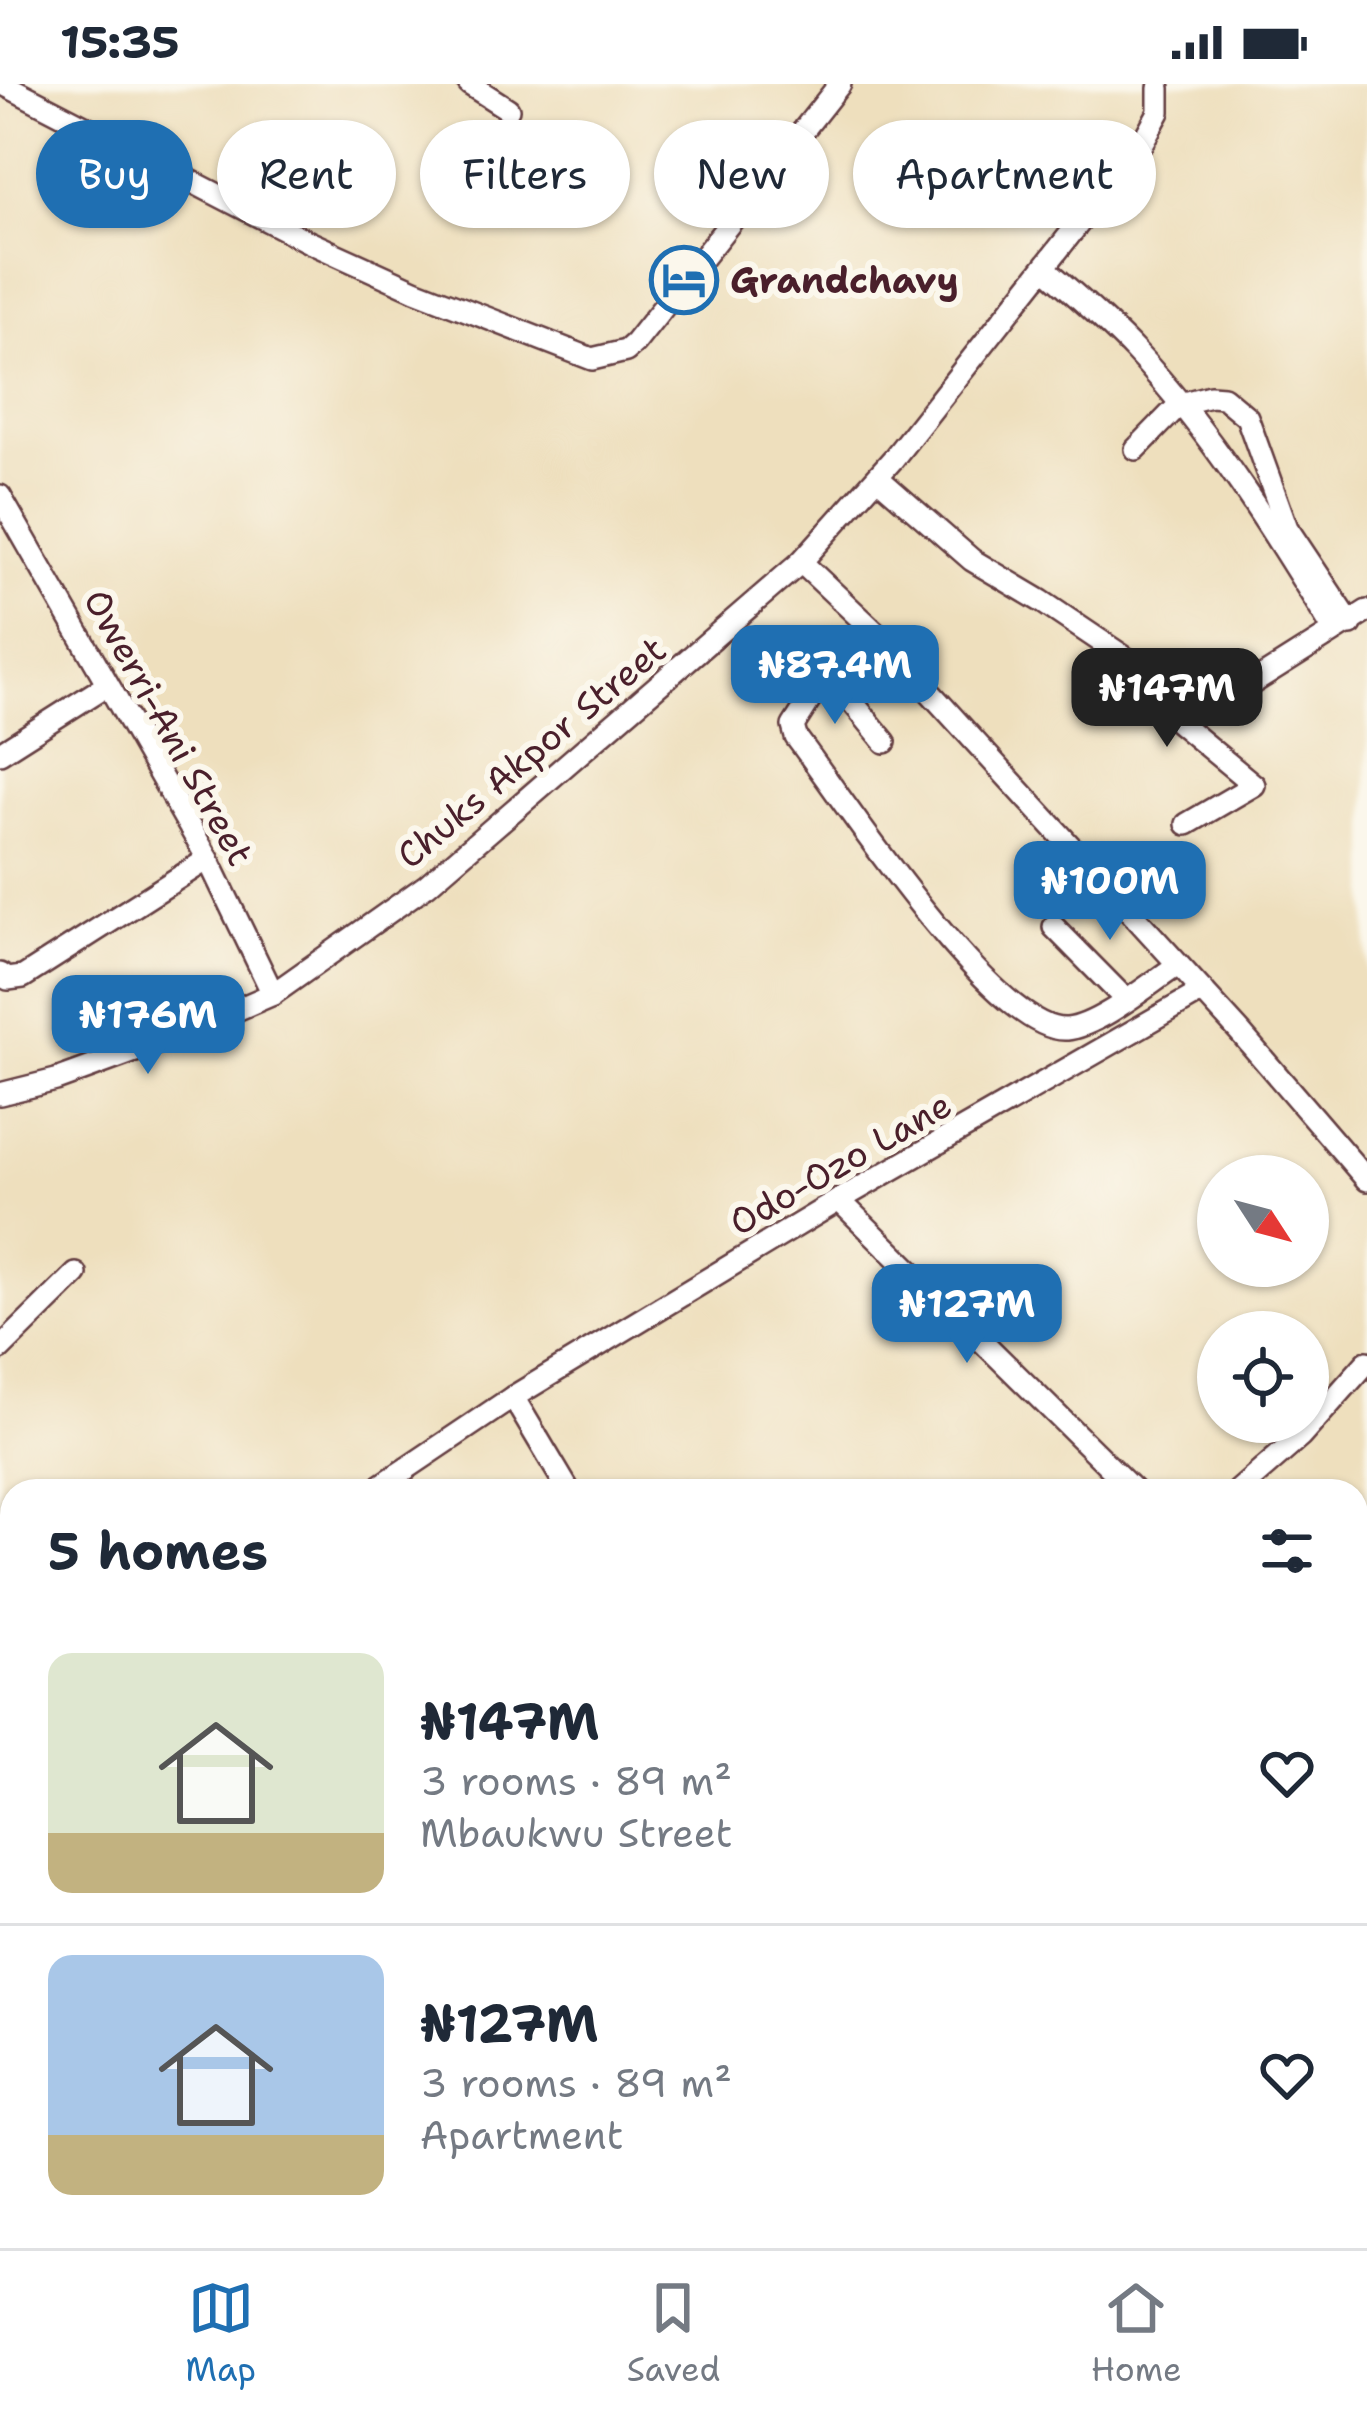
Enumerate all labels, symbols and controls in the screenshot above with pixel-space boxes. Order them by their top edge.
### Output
text: 15:35 [60,12,180,72]
chip: Buy [36,120,193,228]
chip: Rent [217,120,396,228]
chip: Filters [420,120,630,228]
chip: New [654,120,829,228]
chip: Apartment [853,120,1156,228]
hotel icon: Grandchavy [649,245,719,315]
place label: Grandchavy [730,256,959,305]
street label: Owerri-Ani Street [72,580,265,874]
street label: Chuks Akpor Street [386,625,676,880]
pin: ₦87.4M [737,625,933,727]
text: ₦87.4M [758,638,912,690]
pin: ₦147M [1083,648,1251,750]
text: ₦147M [1098,661,1236,713]
pin: ₦100M [1026,841,1194,943]
text: ₦100M [1041,854,1179,906]
pin: ₦176M [64,975,232,1077]
text: ₦176M [79,988,217,1040]
street label: Odo-Ozo Lane [720,1080,960,1247]
north arrow [1197,1155,1329,1287]
map controls [1197,1155,1329,1443]
pin: ₦127M [883,1264,1051,1366]
text: ₦127M [899,1277,1035,1329]
button: locate [1197,1311,1329,1443]
text: 5 homes [48,1517,268,1585]
icon: filters [1254,1518,1320,1584]
text: ₦147M [420,1687,599,1755]
icon: home [144,1701,288,1845]
icon: heart [1254,1740,1320,1806]
text: 3 rooms · 89 m² [420,1755,732,1807]
text: Mbaukwu Street [420,1807,732,1859]
text: ₦127M [420,1989,598,2057]
icon: home [144,2003,288,2147]
icon: heart [1254,2042,1320,2108]
text: 3 rooms · 89 m² [420,2057,732,2109]
text: Apartment [420,2109,623,2161]
tab: Map [185,2275,256,2392]
tab: Saved [627,2275,720,2392]
tab: Home [1091,2275,1182,2392]

